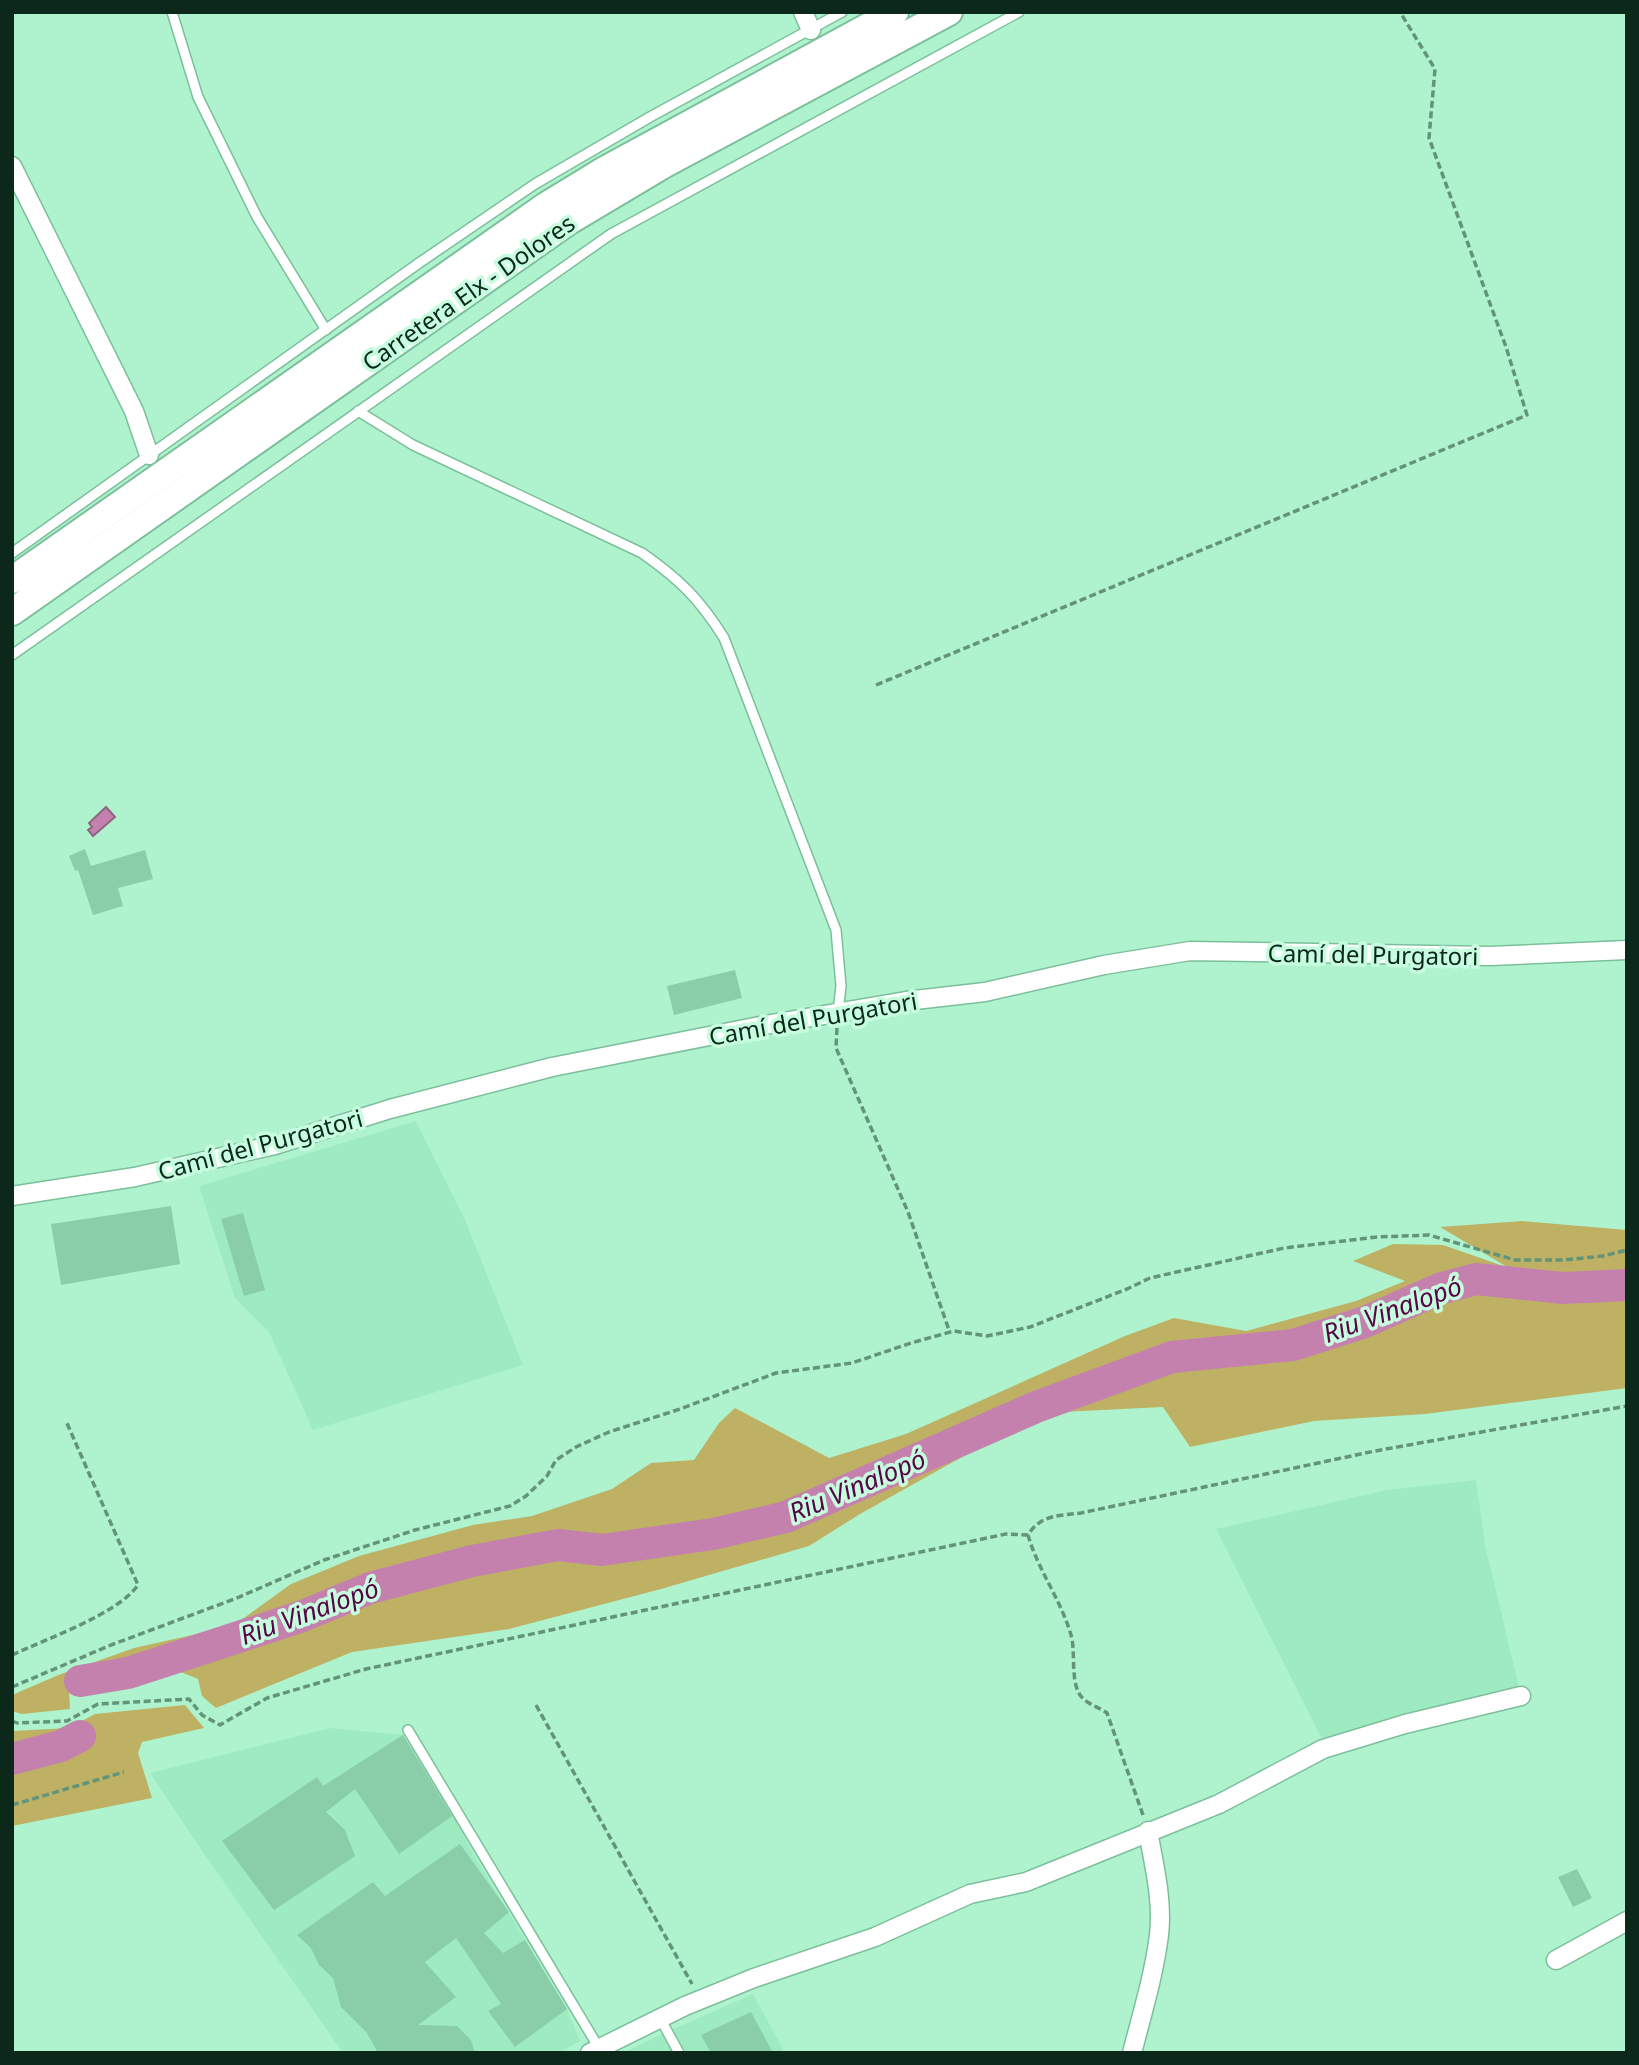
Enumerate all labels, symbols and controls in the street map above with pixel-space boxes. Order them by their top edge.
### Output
street label: Carretera Elx - Dolores [355,206,581,378]
street label: Camí del Purgatori [1267,936,1479,972]
street label: Camí del Purgatori [706,983,920,1053]
street label: Camí del Purgatori [154,1101,366,1187]
water label: Riu Vinalopó [1318,1267,1466,1351]
water label: Riu Vinalopó [783,1440,931,1530]
water label: Riu Vinalopó [235,1569,383,1653]

